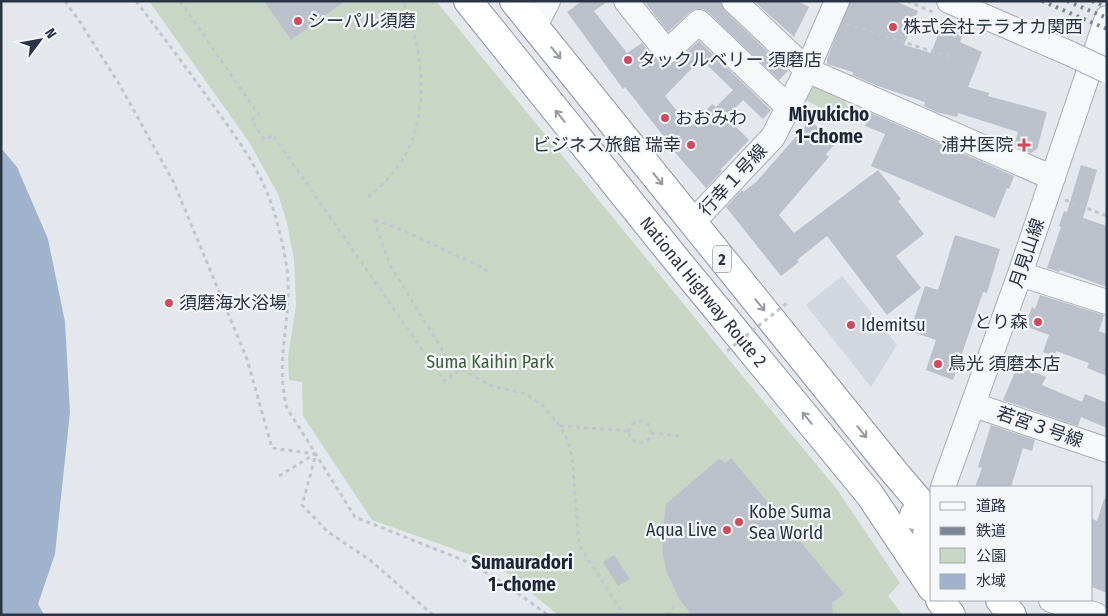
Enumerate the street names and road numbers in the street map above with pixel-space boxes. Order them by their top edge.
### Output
street label: 行幸１号線 [694,140,772,220]
street label: National Highway Route 2 [635,212,771,372]
street label: 月見山線 [1005,215,1049,291]
road number: 2 [713,245,731,272]
street label: 若宮３号線 [994,402,1086,452]

